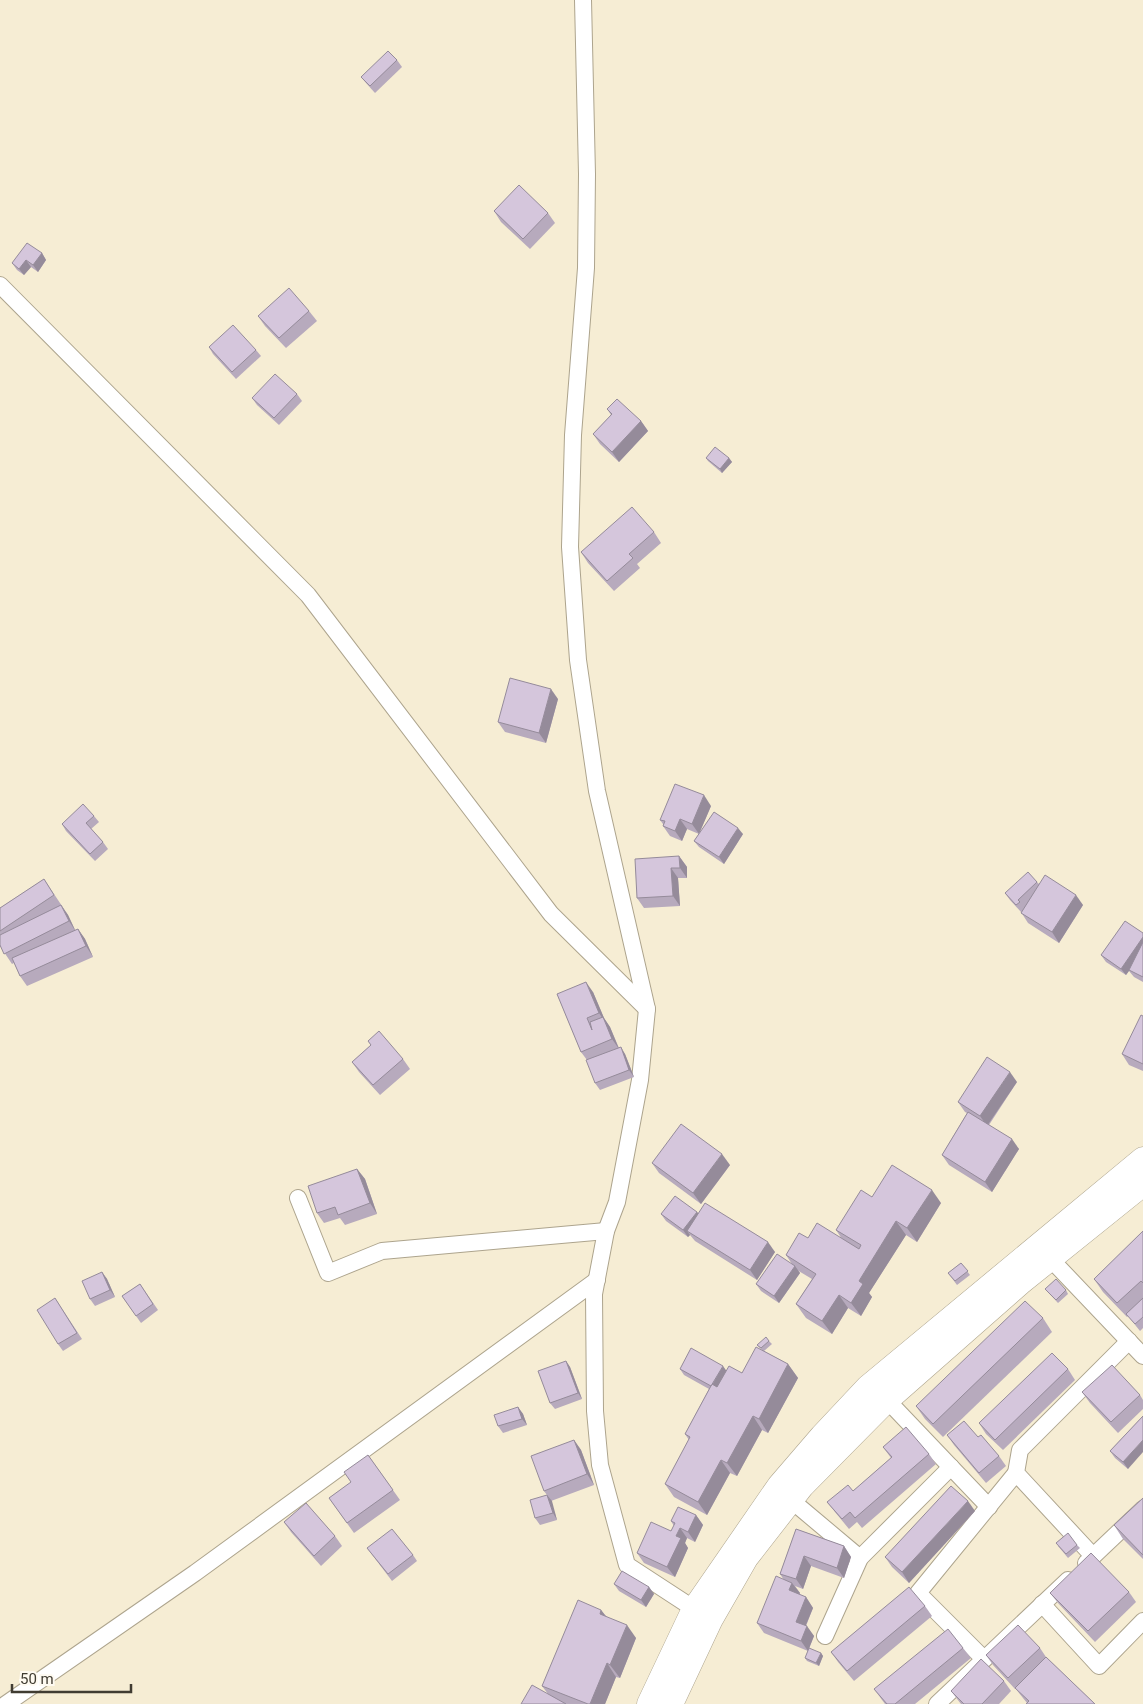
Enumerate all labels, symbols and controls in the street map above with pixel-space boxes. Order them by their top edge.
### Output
scale bar [12,1662,131,1694]
text: 50 m [20,1670,54,1688]

